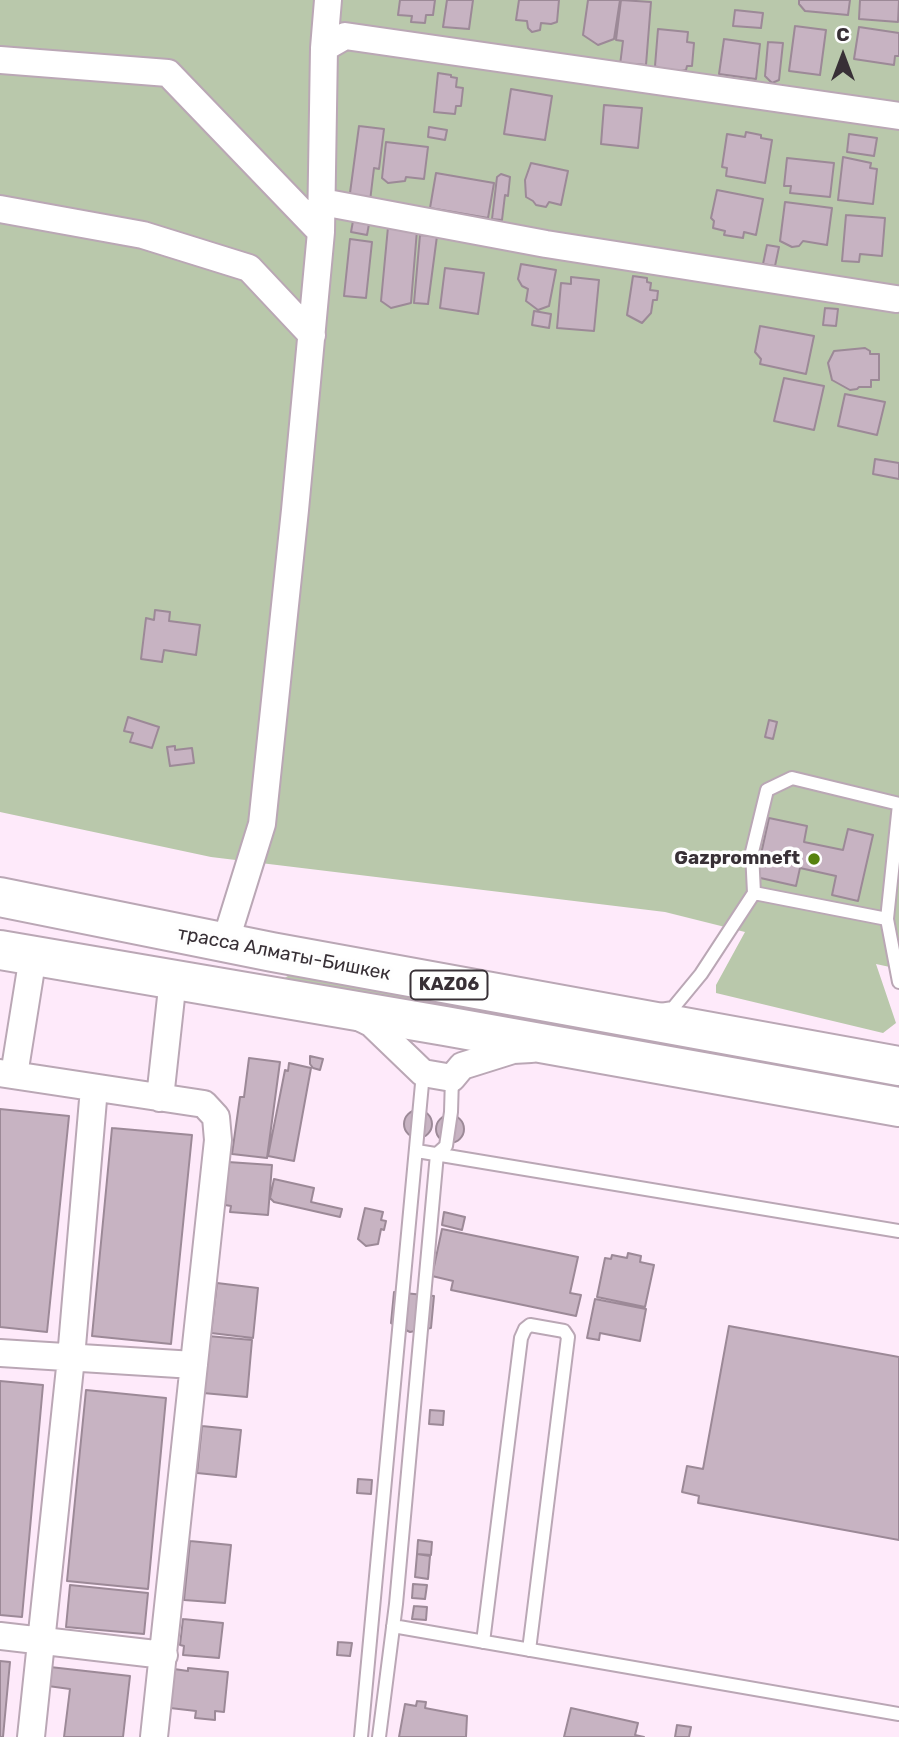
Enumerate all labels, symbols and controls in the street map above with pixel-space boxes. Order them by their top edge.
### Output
north arrow [808,21,878,91]
text: С [836,23,850,46]
place label: Gazpromneft [674,848,800,870]
marker: Gazpromneft [806,851,822,867]
street label: трасса Алматы-Бишкек [176,922,392,986]
road number: KАZ06 [410,970,488,1000]

